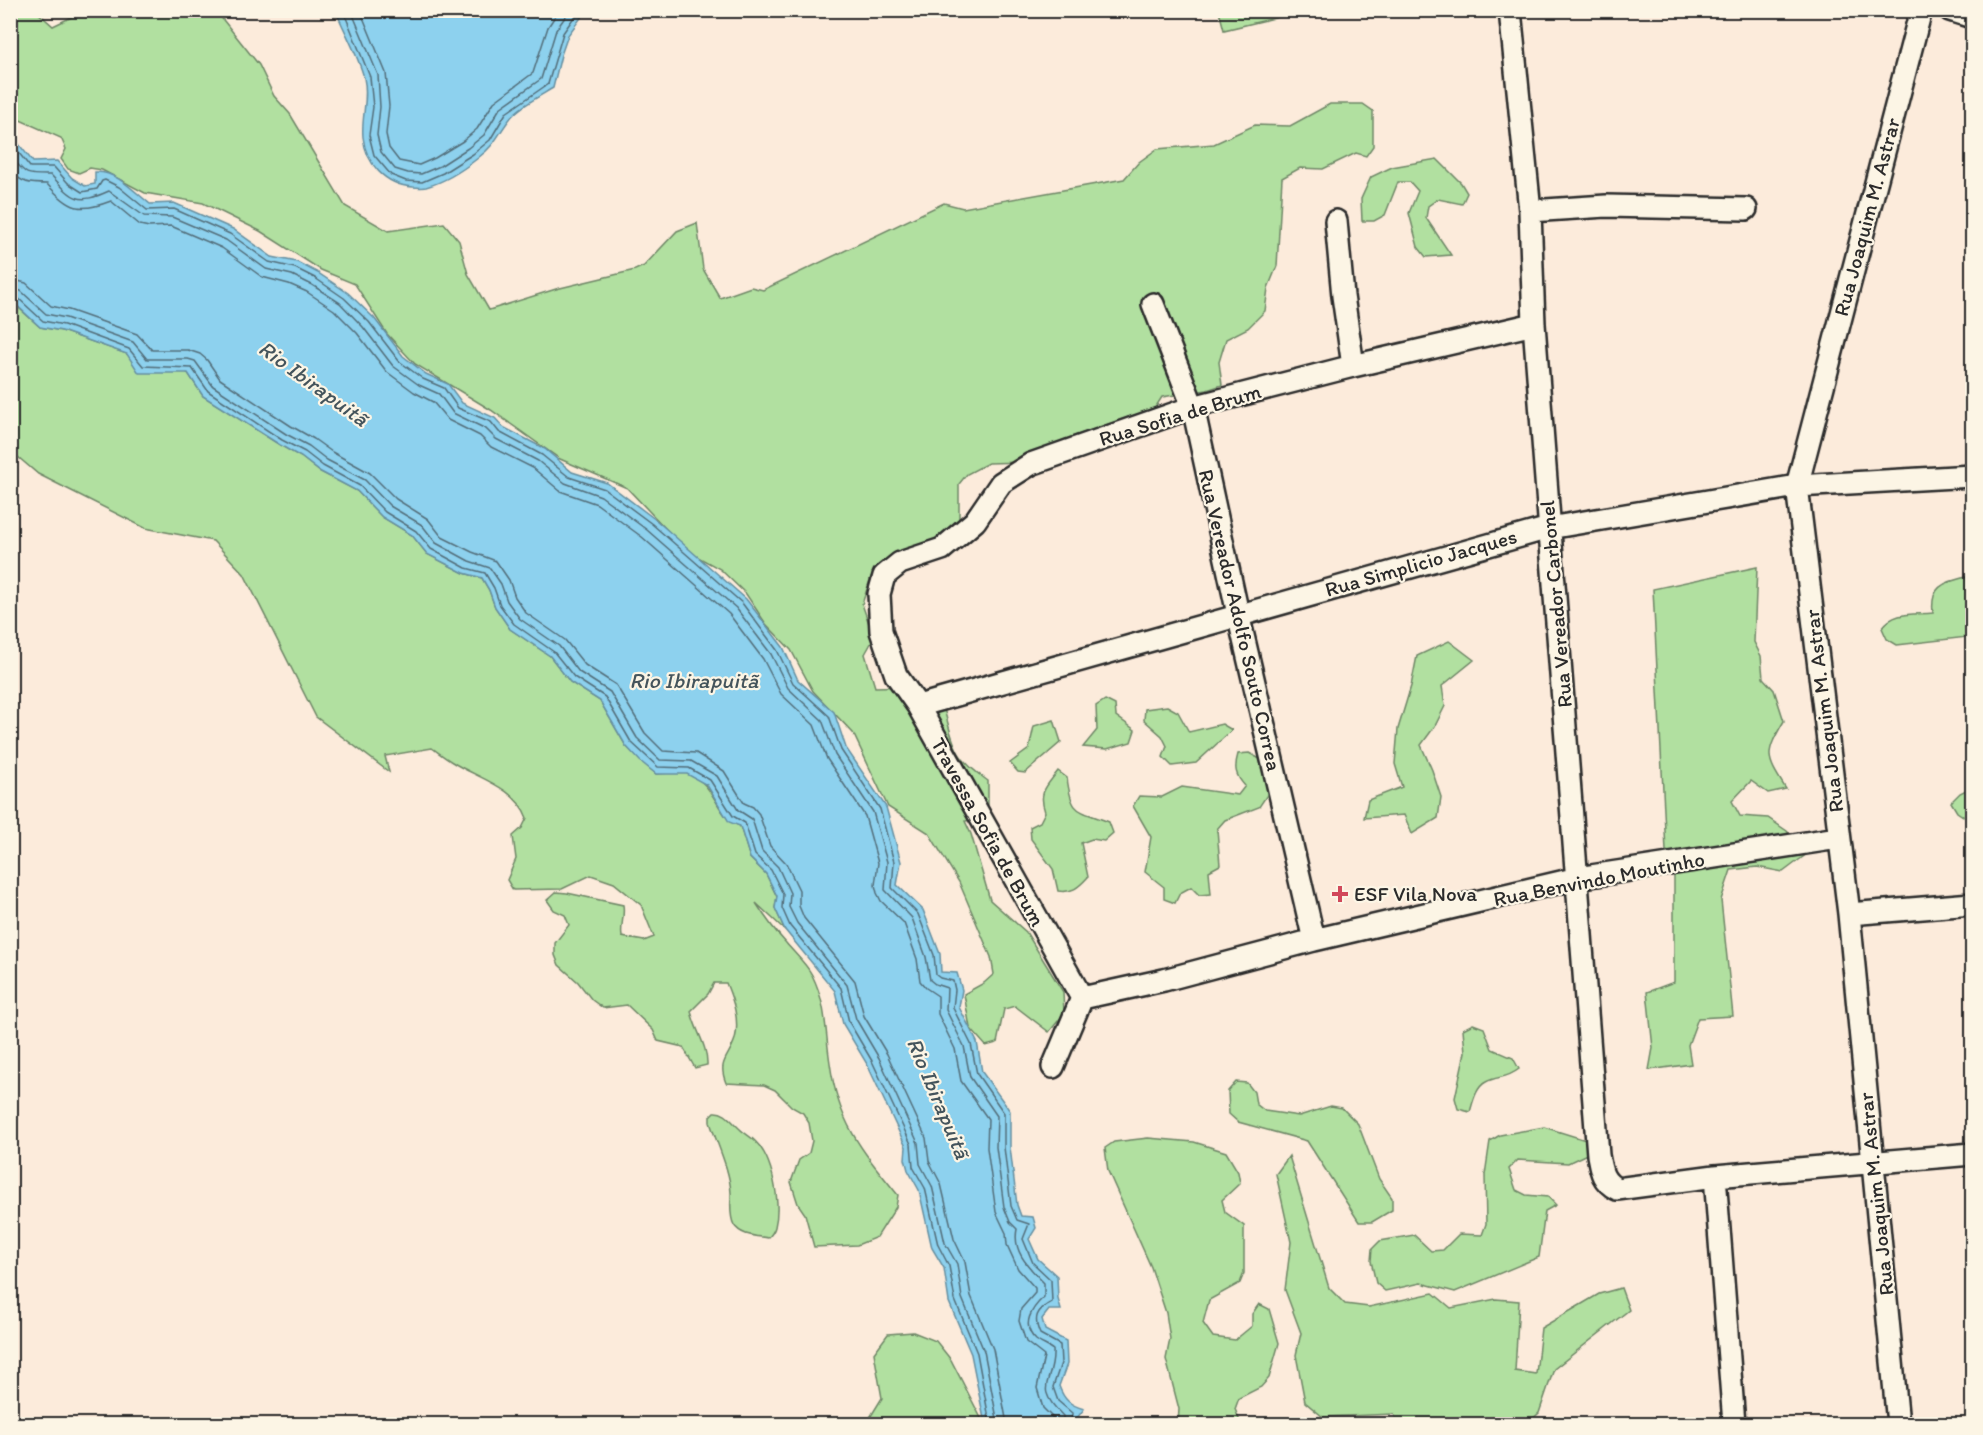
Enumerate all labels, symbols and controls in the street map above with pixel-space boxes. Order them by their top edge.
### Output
street label: Rua Joaquim M. Astrar [1828,114,1905,319]
water label: Rio Ibirapuitã [254,335,375,433]
street label: Rua Sofia de Brum [1096,378,1264,451]
street label: Rua Vereador Adolfo Souto Correa [1194,467,1287,773]
street label: Rua Vereador Carbonel [1534,499,1577,709]
street label: Rua Simplicio Jacques [1322,523,1520,602]
street label: Rua Joaquim M. Astrar [1799,608,1848,814]
water label: Rio Ibirapuitã [629,667,760,694]
street label: Travessa Sofia de Brum [926,733,1051,931]
street label: Rua Benvindo Moutinho [1491,846,1707,911]
place label: ESF Vila Nova [1354,881,1477,906]
marker: ESF Vila Nova [1331,885,1349,903]
water label: Rio Ibirapuitã [901,1034,977,1164]
street label: Rua Joaquim M. Astrar [1852,1091,1899,1297]

